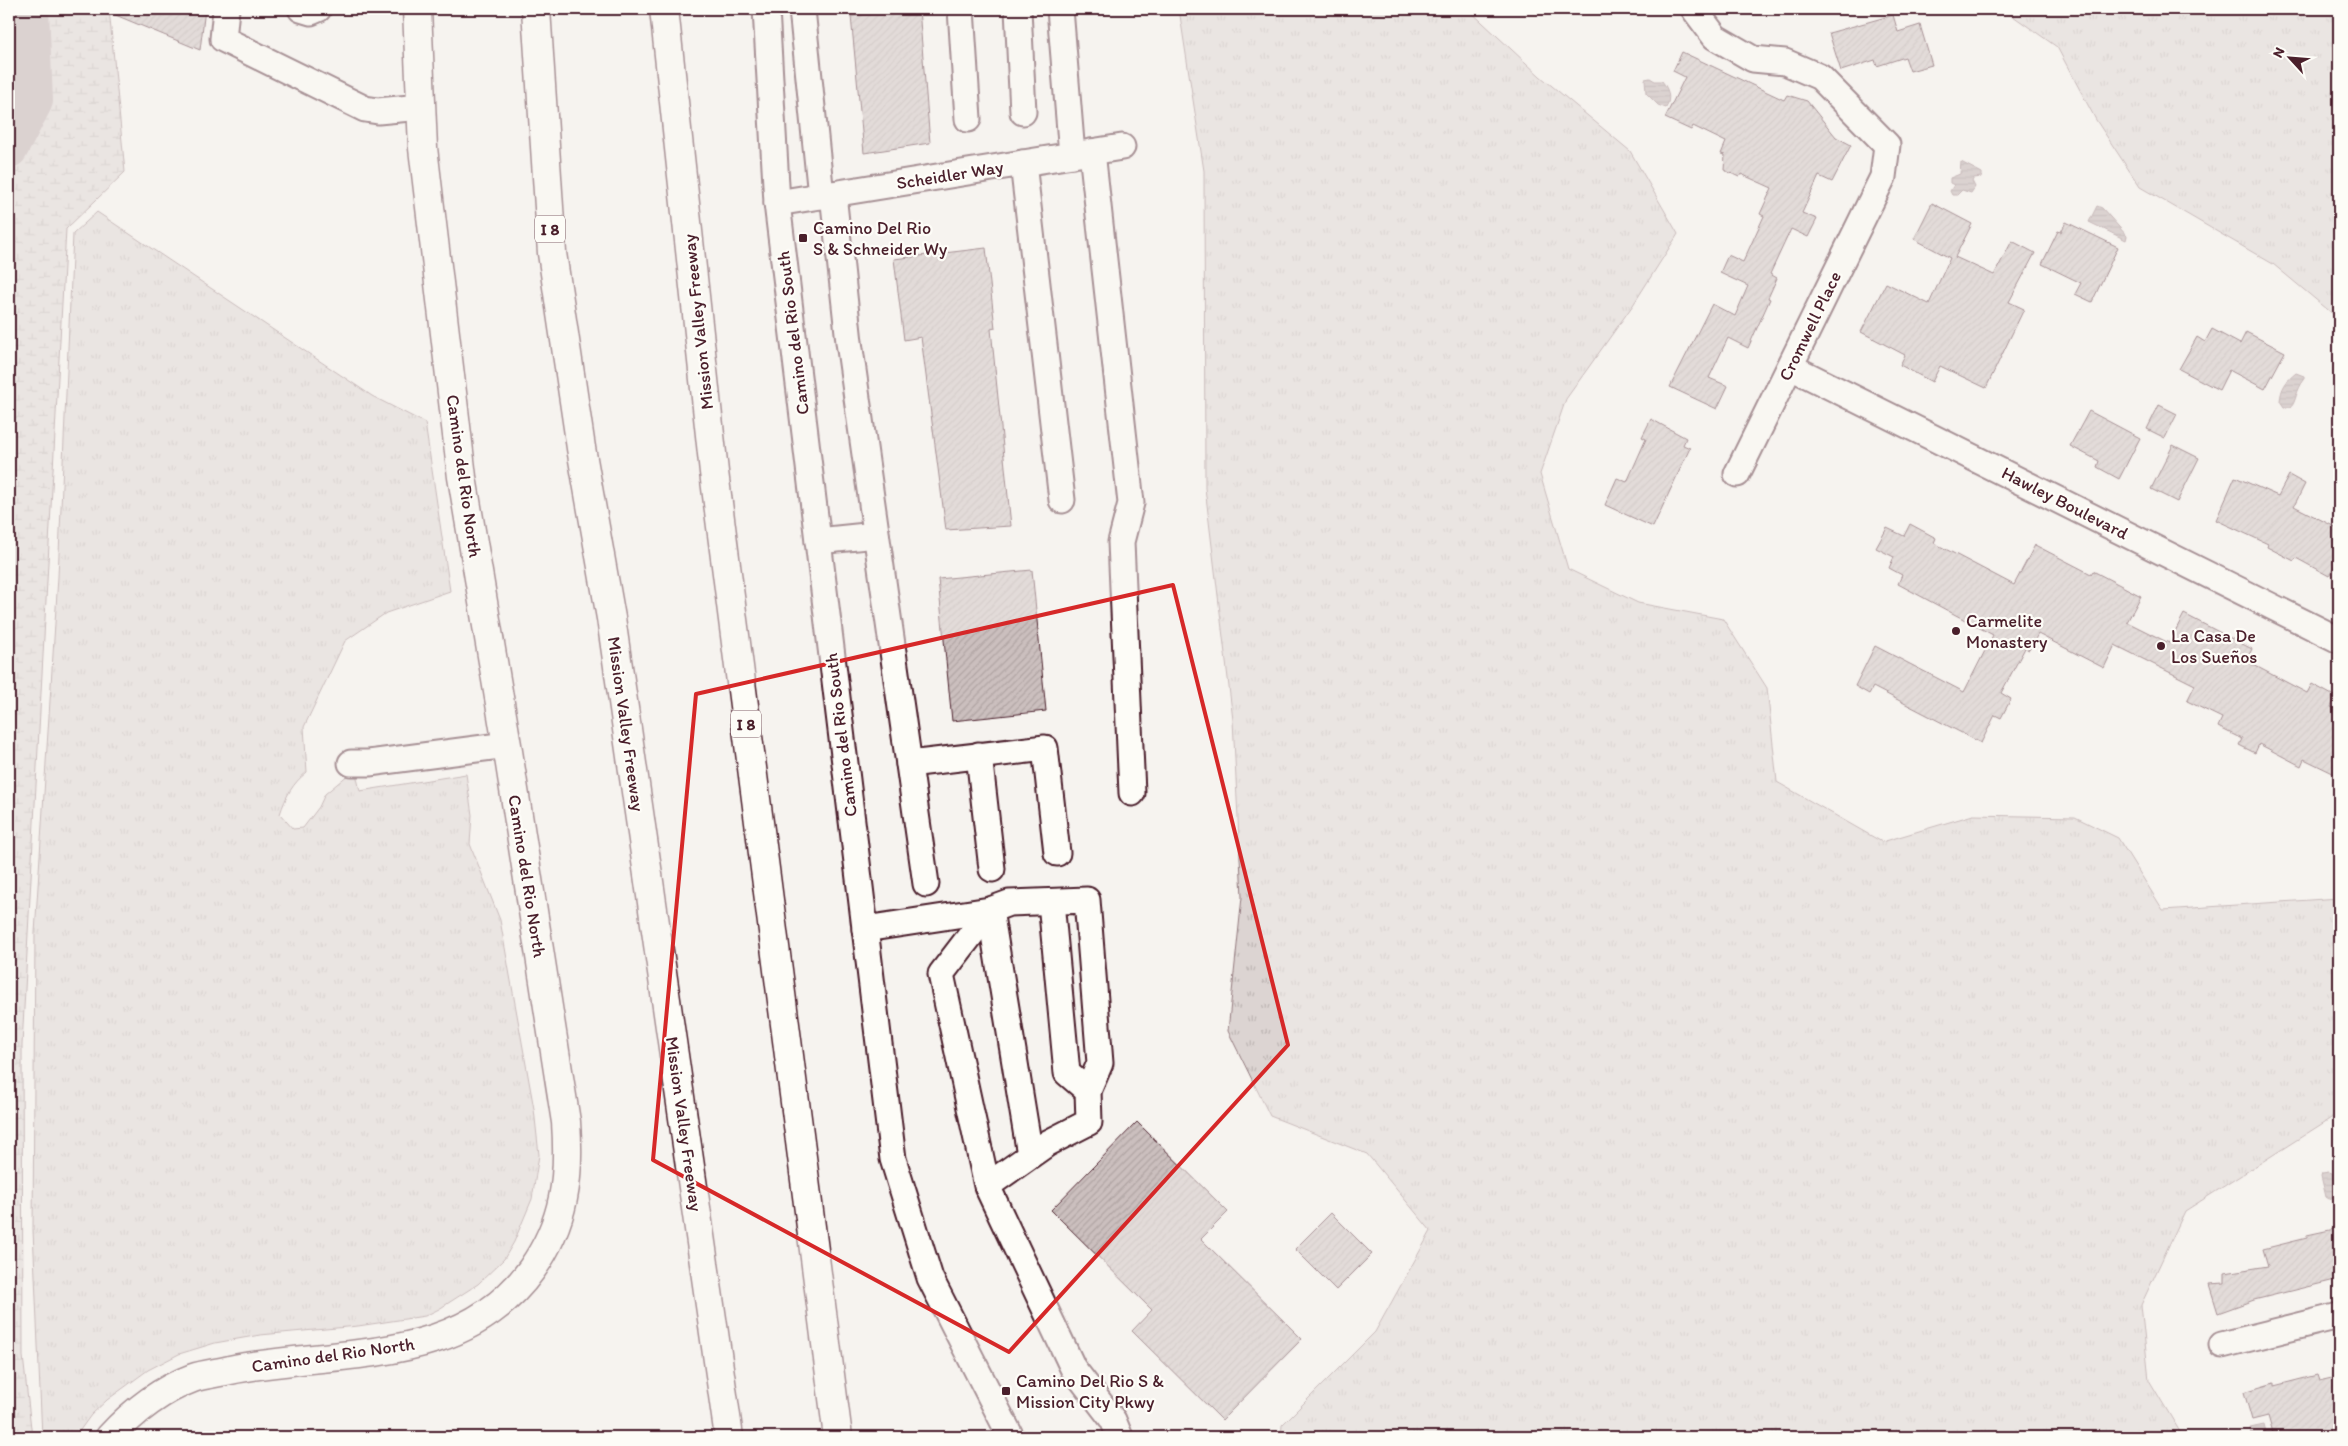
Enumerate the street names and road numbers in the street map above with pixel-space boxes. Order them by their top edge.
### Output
street label: Scheidler Way [895,156,1006,194]
road number: I 8 [535,215,565,242]
street label: Mission Valley Freeway [678,233,718,411]
street label: Camino del Rio South [772,250,814,416]
street label: Cromwell Place [1774,268,1846,384]
street label: Camino del Rio North [442,393,486,559]
street label: Hawley Boulevard [1998,462,2132,544]
street label: Mission Valley Freeway [603,635,649,813]
street label: Camino del Rio South [820,652,862,818]
road number: I 8 [731,711,761,738]
street label: Camino del Rio North [503,793,551,959]
street label: Mission Valley Freeway [661,1035,707,1213]
street label: Camino del Rio North [250,1333,416,1377]

